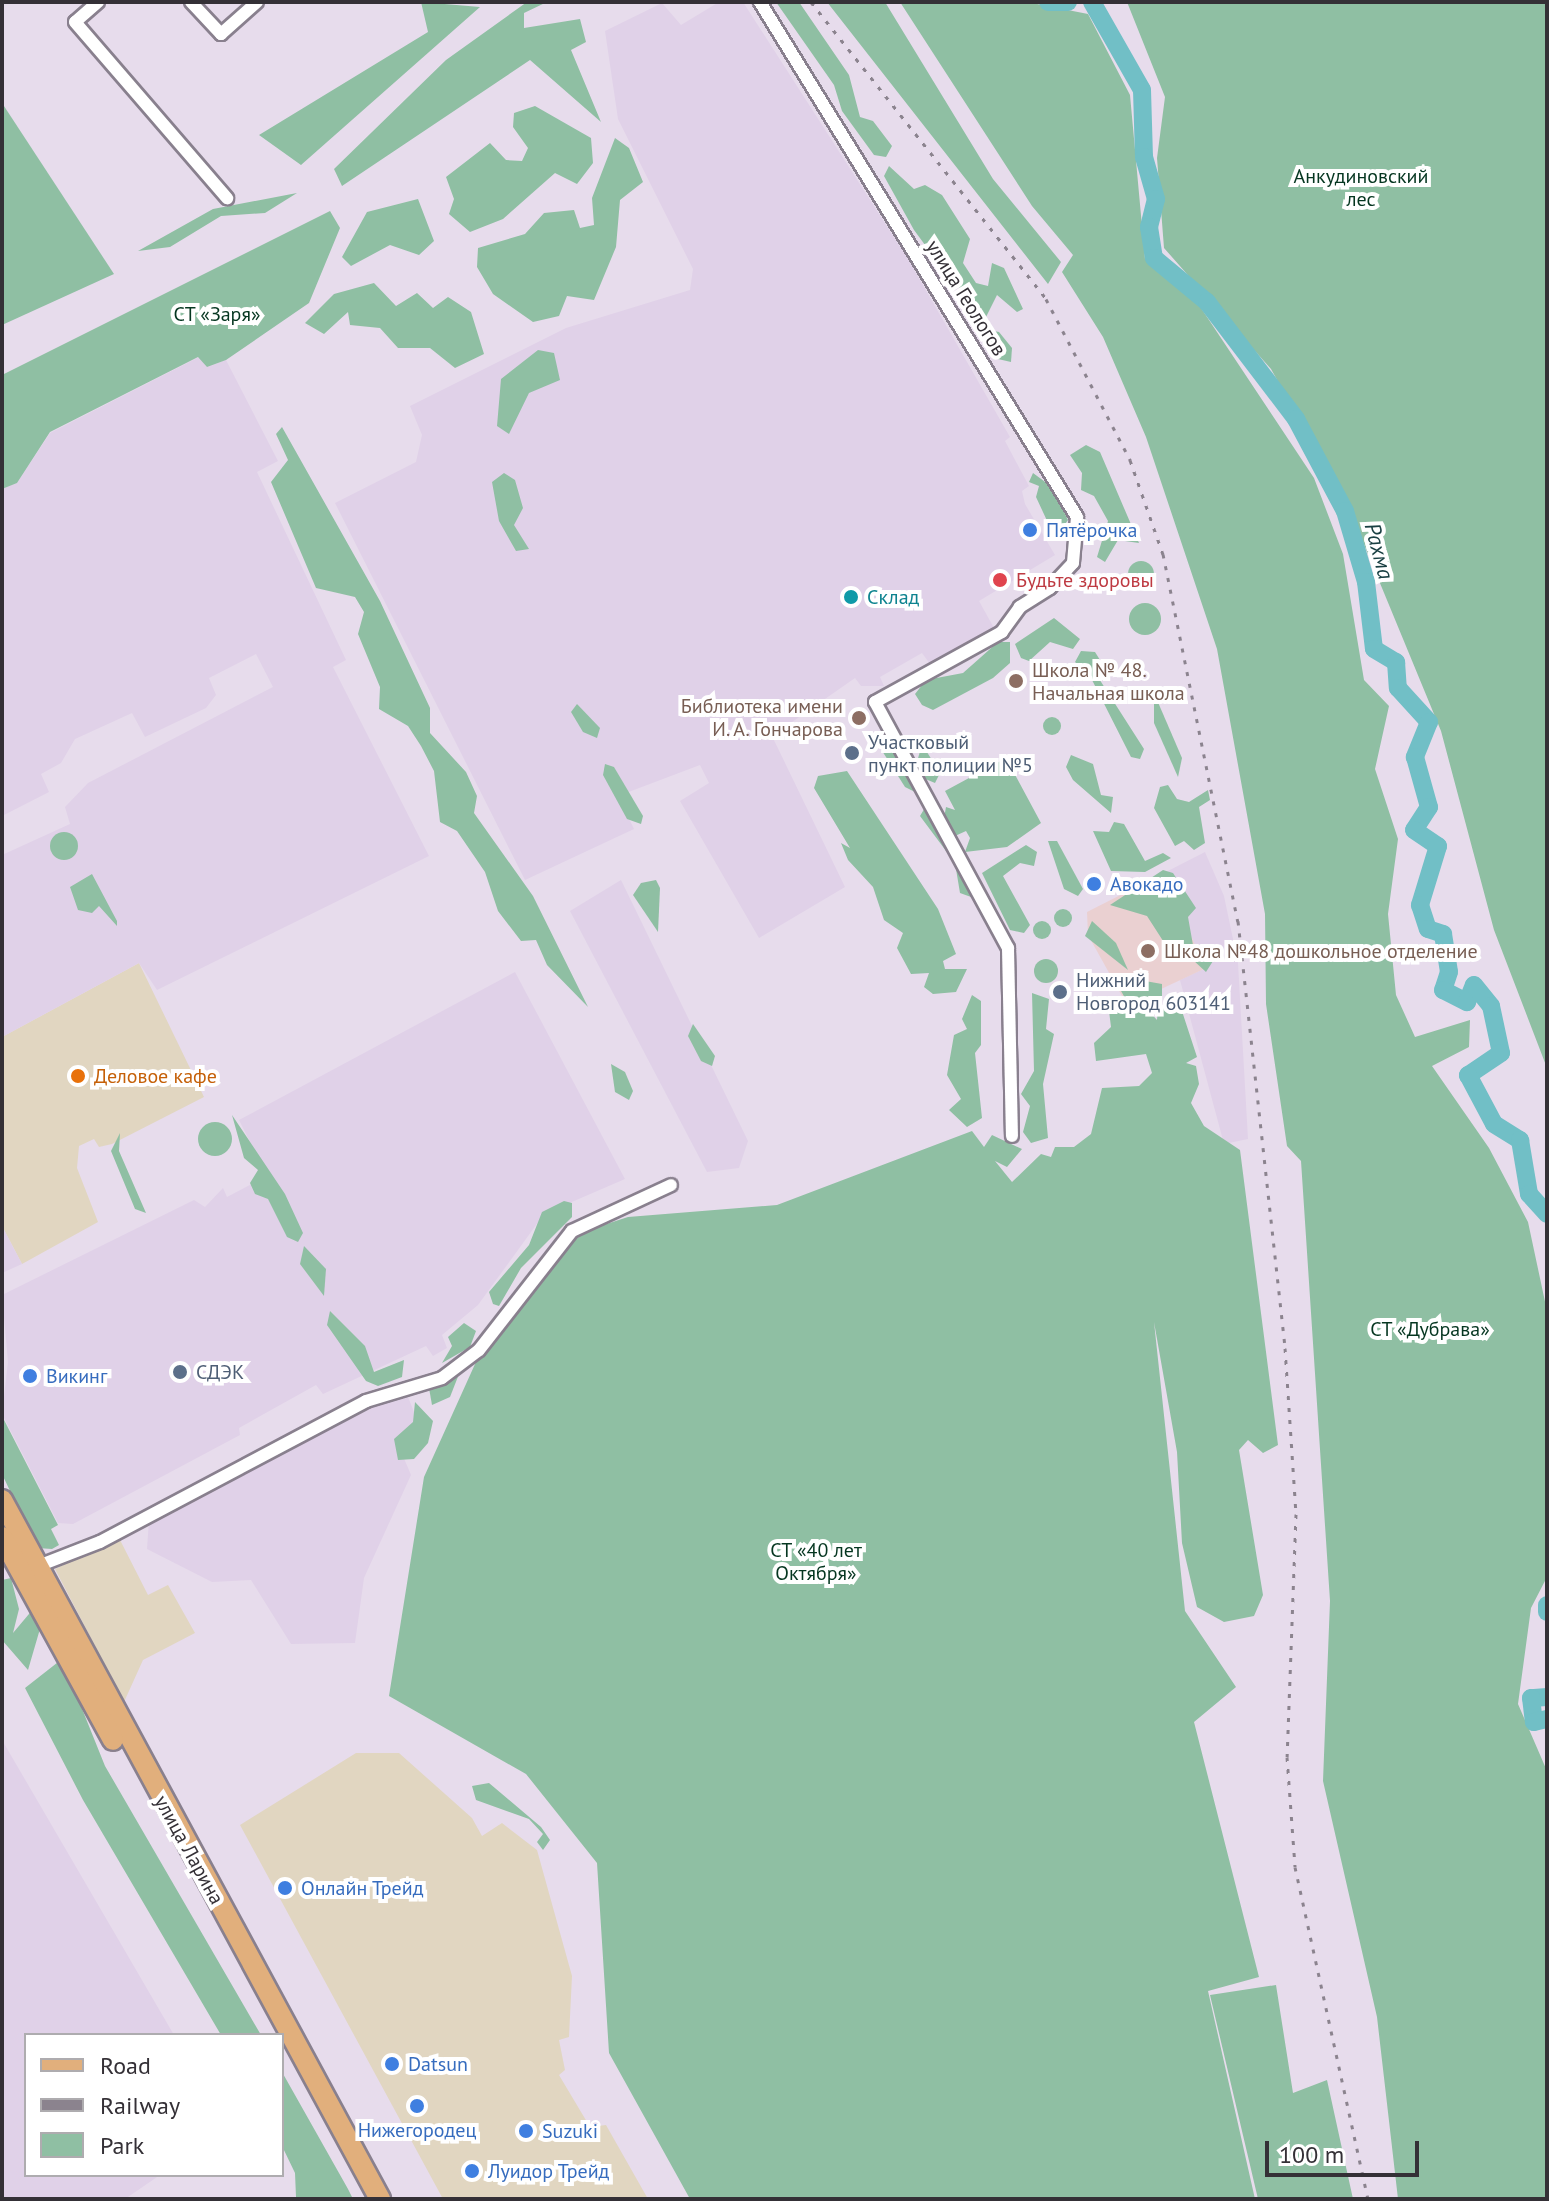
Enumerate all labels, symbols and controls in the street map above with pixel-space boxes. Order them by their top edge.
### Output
park label: Анкудиновский лес [1294,165,1428,212]
street label: улица Геологов [921,236,1011,360]
park label: СТ «Заря» [173,302,261,326]
place label: Пятёрочка [1046,518,1137,542]
water label: Рахма [1359,520,1399,582]
marker: Пятёрочка [1021,521,1039,539]
place label: Будьте здоровы [1016,568,1154,592]
marker: Будьте здоровы [991,571,1009,589]
place label: Склад [867,585,919,609]
marker: Склад [842,588,860,606]
place label: Школа № 48. Начальная школа [1032,658,1185,705]
marker: Школа № 48. Начальная школа [1007,672,1025,690]
place label: Библиотека имени И. А. Гончарова [681,694,843,741]
marker: Библиотека имени И. А. Гончарова [850,709,868,727]
place label: Участковый пункт полиции №5 [868,730,1033,777]
marker: Участковый пункт полиции №5 [843,744,861,762]
place label: Авокадо [1110,872,1183,896]
marker: Авокадо [1085,875,1103,893]
place label: Школа №48 дошкольное отделение [1164,939,1478,963]
marker: Школа №48 дошкольное отделение [1139,942,1157,960]
place label: Нижний Новгород 603141 [1076,968,1231,1015]
marker: Нижний Новгород 603141 [1051,983,1069,1001]
place label: Деловое кафе [94,1064,217,1088]
marker: Деловое кафе [69,1067,87,1085]
park label: СТ «Дубрава» [1370,1317,1490,1341]
place label: СДЭК [196,1360,244,1384]
marker: СДЭК [171,1363,189,1381]
place label: Викинг [46,1364,107,1388]
marker: Викинг [21,1367,39,1385]
park label: СТ «40 лет Октября» [770,1539,862,1586]
street label: улица Ларина [149,1791,229,1909]
place label: Онлайн Трейд [301,1876,424,1900]
marker: Онлайн Трейд [276,1879,294,1897]
legend [24,2033,284,2177]
text: Road [100,2050,151,2081]
place label: Datsun [408,2052,468,2076]
marker: Datsun [383,2055,401,2073]
text: Railway [100,2090,180,2121]
marker: Нижегородец [408,2097,426,2115]
place label: Нижегородец [358,2118,476,2142]
place label: Suzuki [542,2119,598,2143]
marker: Suzuki [517,2122,535,2140]
scale bar [1269,2125,1423,2175]
text: Park [100,2130,144,2161]
text: 100 m [1279,2139,1344,2170]
place label: Луидор Трейд [488,2159,610,2183]
marker: Луидор Трейд [463,2162,481,2180]

